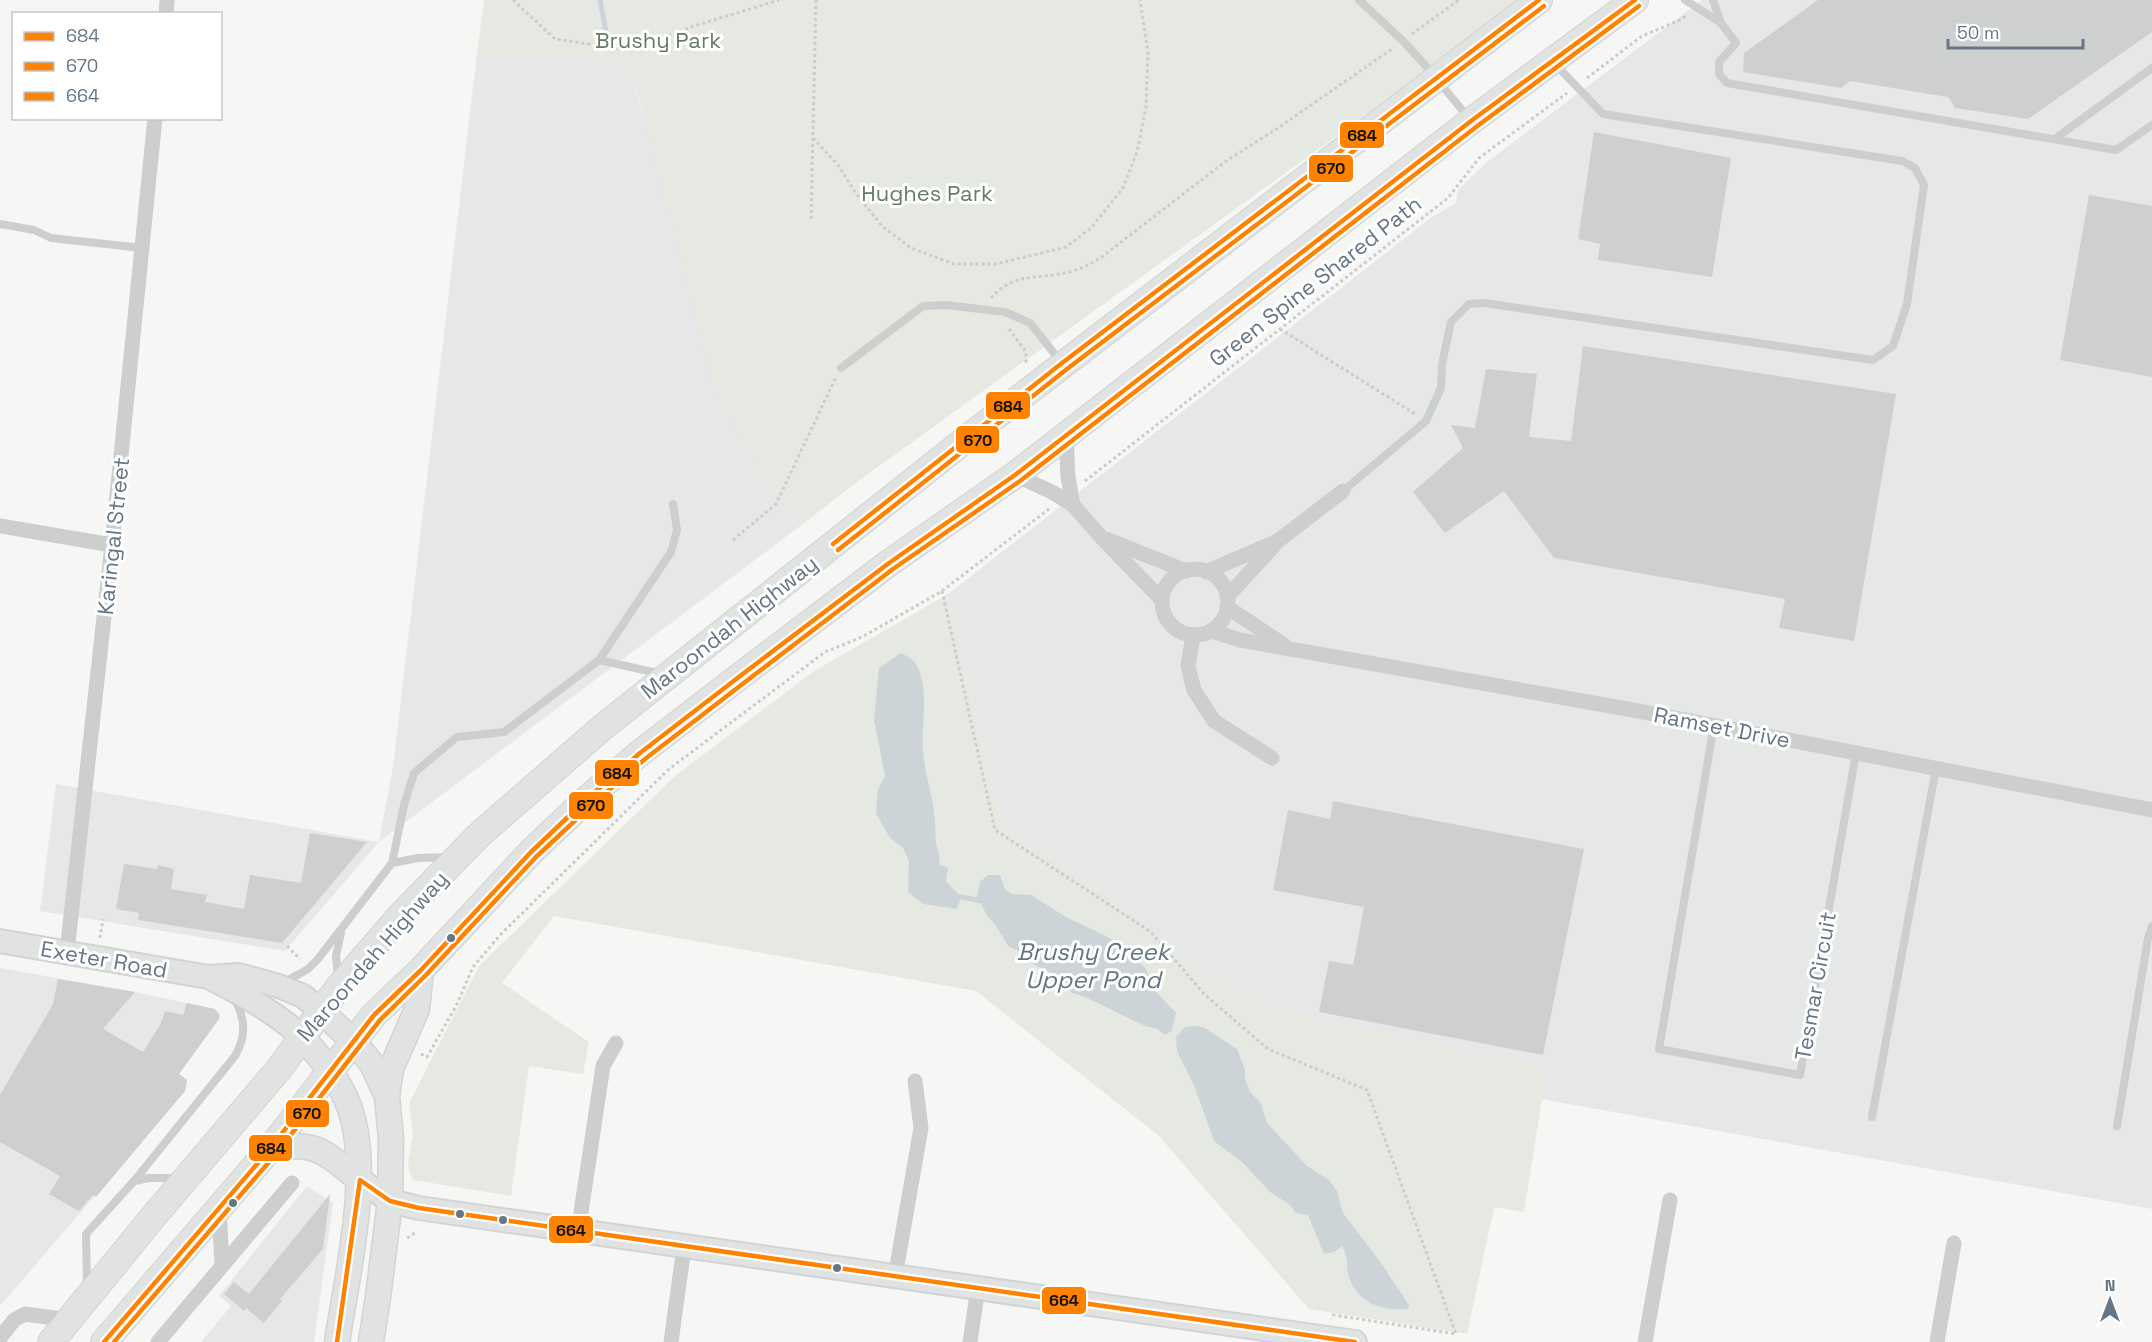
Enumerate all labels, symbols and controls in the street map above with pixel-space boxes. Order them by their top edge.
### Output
legend [12,12,222,120]
scale bar [1948,12,2083,50]
text: 50 m [1957,21,1999,44]
text: 684 [66,24,99,47]
park label: Brushy Park [595,26,721,54]
text: 670 [66,54,98,77]
text: 664 [66,84,99,107]
line badge: 684 [1339,121,1385,149]
text: 684 [1347,125,1377,146]
line badge: 670 [1308,154,1354,183]
text: 670 [1317,158,1345,179]
park label: Hughes Park [861,179,993,207]
street label: Green Spine Shared Path [1203,189,1427,373]
line badge: 684 [985,391,1031,420]
text: 684 [993,396,1023,417]
line badge: 670 [955,425,1000,454]
text: 670 [964,430,992,451]
street label: Karingal Street [91,456,135,616]
street label: Maroondah Highway [635,549,823,705]
street label: Ramset Drive [1652,700,1792,754]
line badge: 684 [594,759,640,787]
text: 684 [602,763,632,784]
line badge: 670 [568,791,614,820]
text: 670 [577,795,605,816]
street label: Maroondah Highway [290,865,454,1047]
street label: Tesmar Circuit [1788,910,1842,1062]
unlabelled marker [445,932,457,944]
street label: Exeter Road [39,934,169,984]
water label: Brushy Creek Upper Pond [1017,936,1173,995]
line badge: 670 [285,1099,330,1128]
text: 670 [293,1103,321,1124]
line badge: 684 [248,1134,293,1162]
text: 684 [256,1138,286,1159]
unlabelled marker [227,1197,239,1209]
unlabelled marker [454,1208,466,1220]
unlabelled marker [497,1214,509,1226]
line badge: 664 [548,1215,594,1244]
text: 664 [556,1220,586,1241]
unlabelled marker [831,1262,843,1274]
north arrow [2080,1270,2140,1330]
text: N [2105,1275,2115,1296]
line badge: 664 [1041,1286,1087,1315]
text: 664 [1049,1290,1079,1311]

